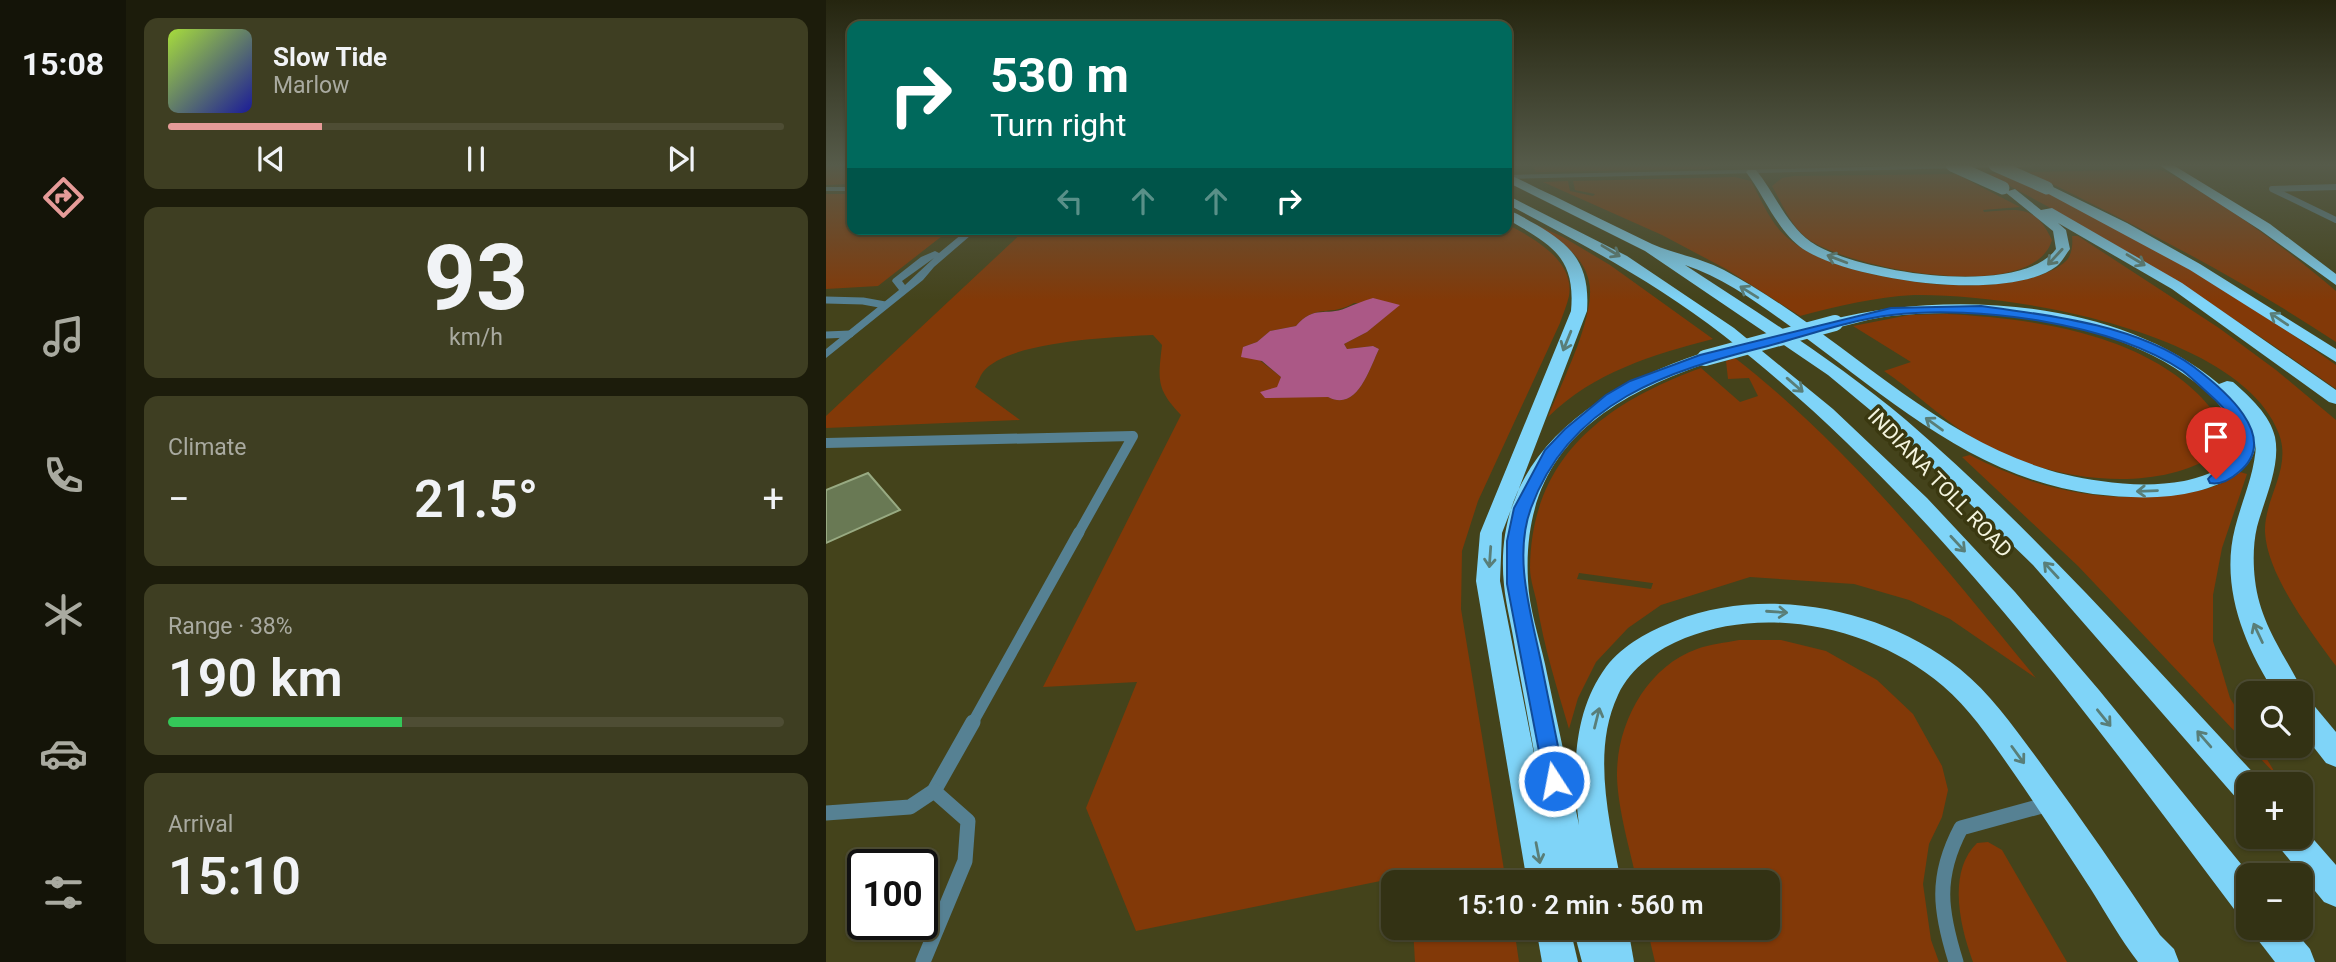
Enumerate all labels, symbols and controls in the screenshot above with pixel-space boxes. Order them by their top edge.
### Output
text: Slow Tide [273,42,387,72]
text: 15:08 [22,45,104,83]
text: 530 m [990,47,1129,104]
icon: right [875,49,966,140]
text: Marlow [273,72,349,99]
text: Turn right [990,106,1126,144]
icon: previous [252,140,290,178]
icon: pause [457,140,495,178]
icon: next [662,140,700,178]
icon: directions [39,173,88,222]
icon: left [1051,182,1089,220]
icon: ahead [1124,182,1162,220]
icon: ahead [1197,182,1235,220]
icon: right [1270,182,1308,220]
text: 93 [424,225,528,331]
one-way arrow [1601,245,1621,259]
one-way arrow [2047,248,2064,265]
one-way arrow [1827,251,1848,264]
one-way arrow [2125,254,2145,268]
one-way arrow [1740,284,1759,299]
icon: music [39,312,88,361]
one-way arrow [2270,312,2290,326]
text: km/h [449,324,503,351]
one-way arrow [1560,330,1573,351]
one-way arrow [1786,377,1804,393]
street label: INDIANA TOLL ROAD [1863,404,2017,562]
pin [2186,407,2246,479]
one-way arrow [1925,417,1944,432]
icon: arrive [2197,418,2235,456]
text: Climate [168,434,247,461]
icon: phone [39,451,88,500]
text: 21.5° [414,469,538,530]
text: − [168,477,190,521]
text: + [762,477,784,521]
one-way arrow [2135,485,2158,498]
one-way arrow [1949,535,1966,552]
one-way arrow [1483,545,1496,567]
one-way arrow [2043,561,2059,579]
icon: climate [39,590,88,639]
one-way arrow [1765,606,1788,619]
text: Range · 38% [168,613,293,640]
one-way arrow [2251,623,2264,644]
text: 190 km [168,648,343,709]
map controls [2236,681,2313,940]
button: search [2236,681,2313,758]
one-way arrow [1591,707,1604,729]
one-way arrow [2096,709,2112,727]
icon: car [39,729,88,778]
one-way arrow [2195,731,2212,748]
position arrow [1517,744,1591,818]
one-way arrow [2010,745,2025,764]
button: + [2236,772,2313,849]
text: Arrival [168,811,233,838]
one-way arrow [1532,841,1546,864]
text: 15:10 [168,846,301,907]
speed limit sign: 100 [847,849,938,940]
button: − [2236,863,2313,940]
icon: filters [39,868,88,917]
text: 15:10 · 2 min · 560 m [1457,890,1704,920]

